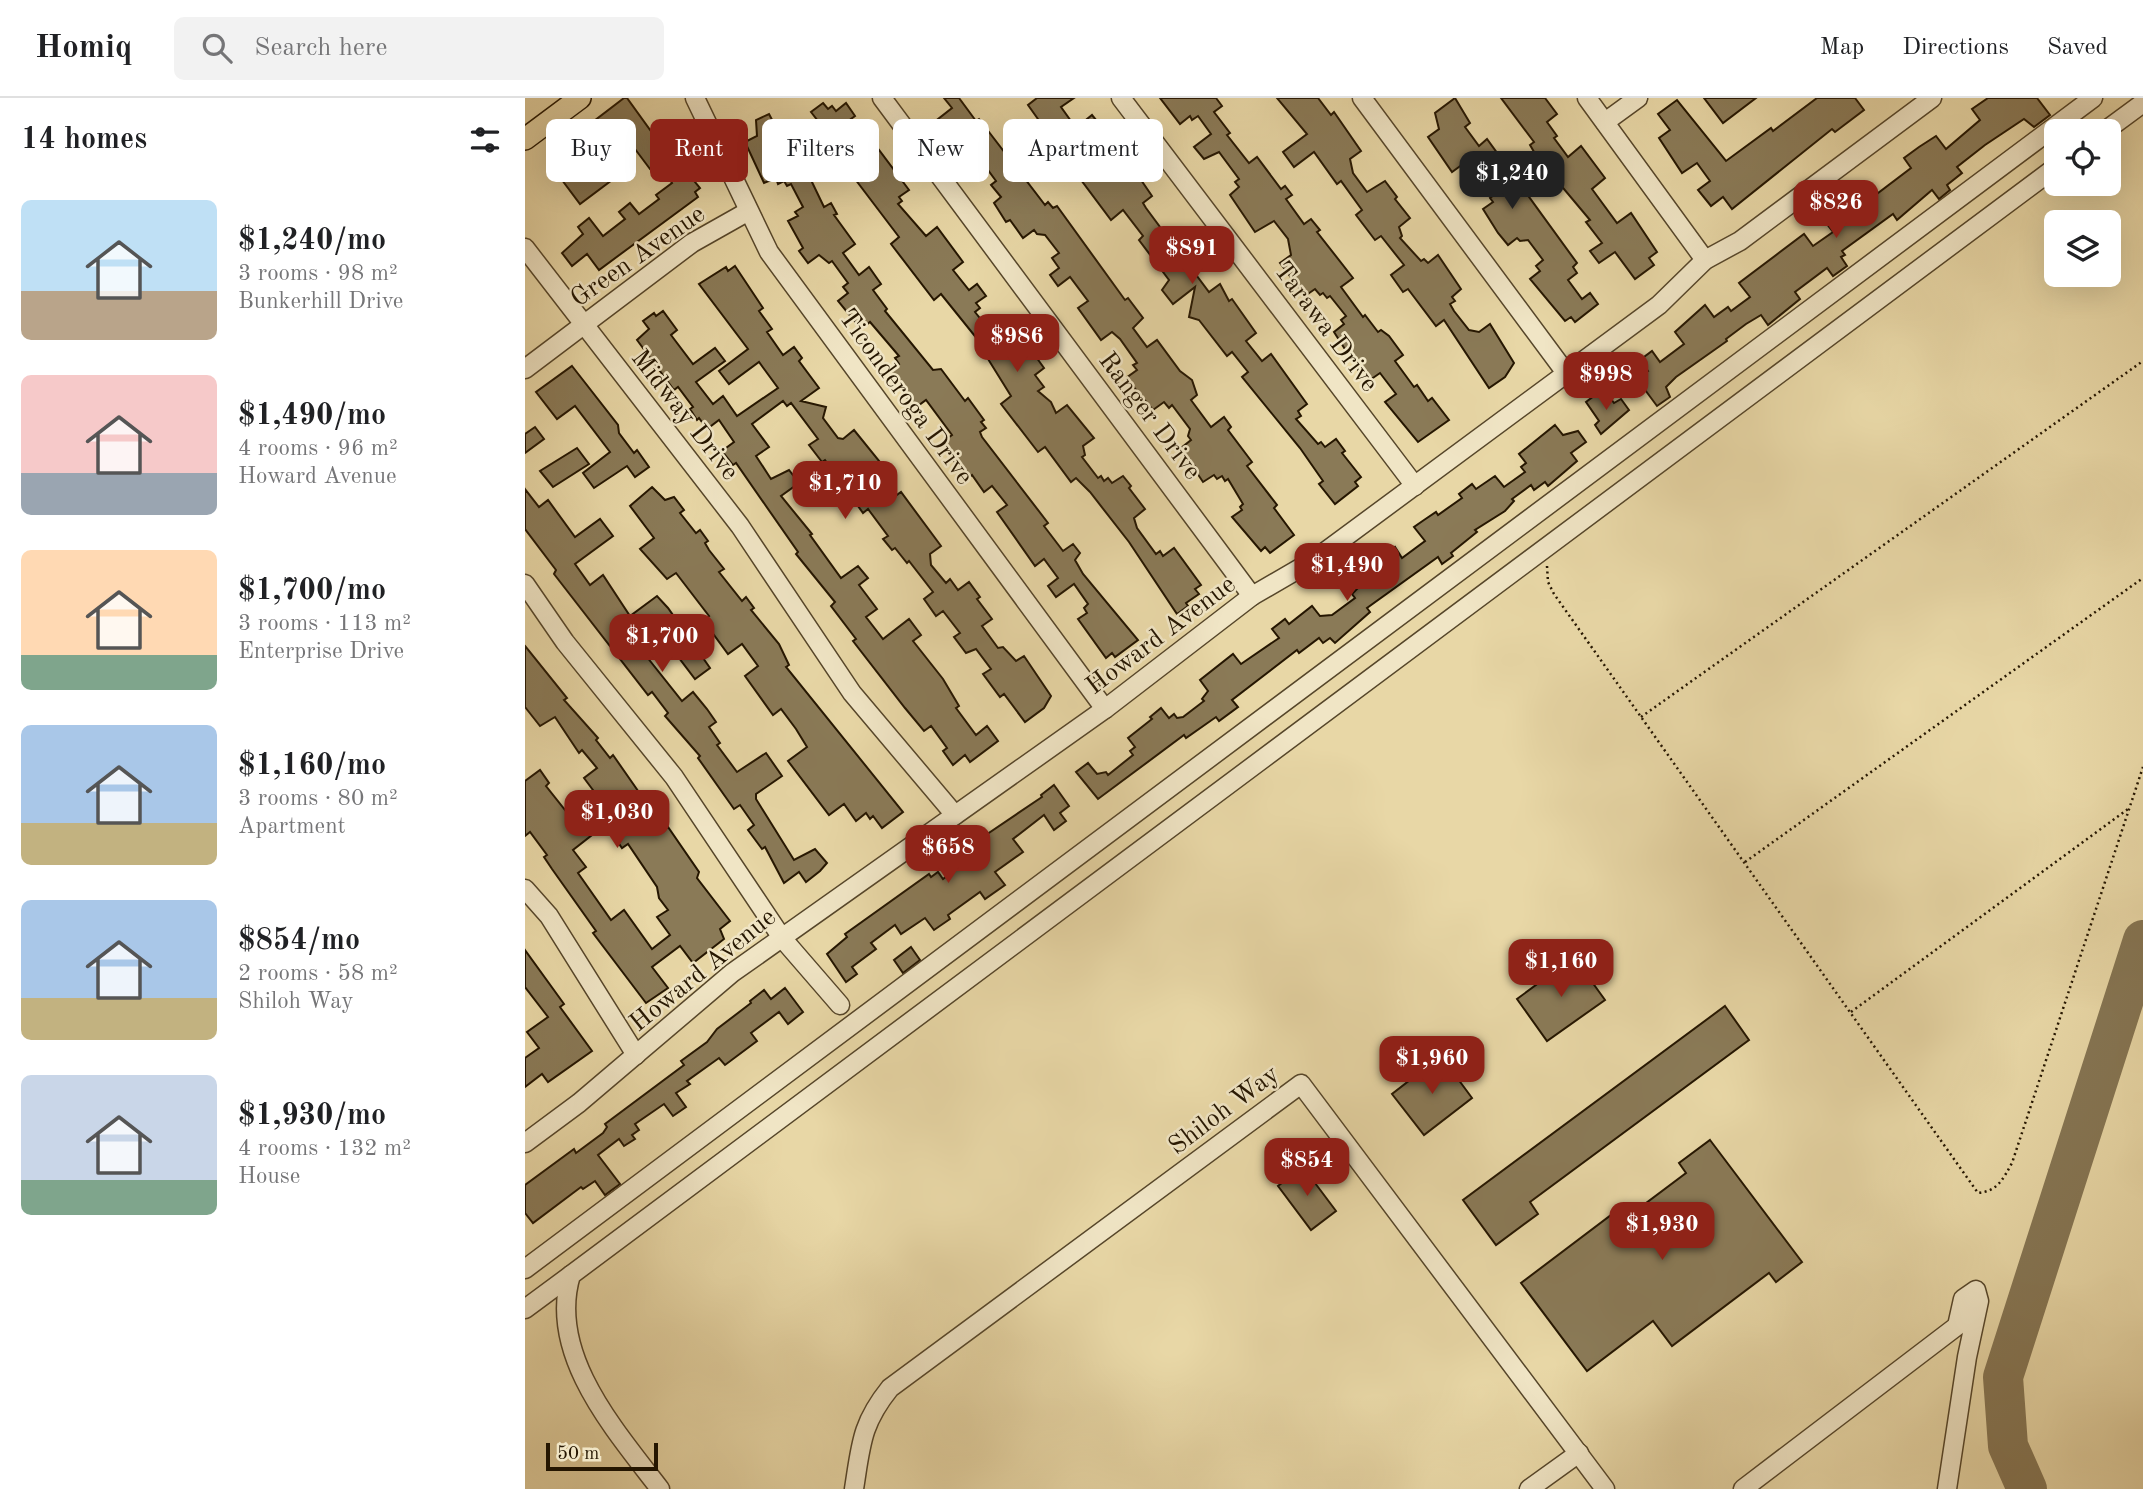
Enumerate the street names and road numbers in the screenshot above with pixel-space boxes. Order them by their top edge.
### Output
street label: Green Avenue [566,201,710,312]
street label: Tarawa Drive [1268,258,1382,397]
street label: Ticonderoga Drive [833,305,977,490]
street label: Midway Drive [626,345,743,485]
street label: Ranger Drive [1093,348,1205,485]
street label: Howard Avenue [1082,571,1241,700]
street label: Howard Avenue [625,904,781,1037]
street label: Shiloh Way [1164,1061,1284,1160]

